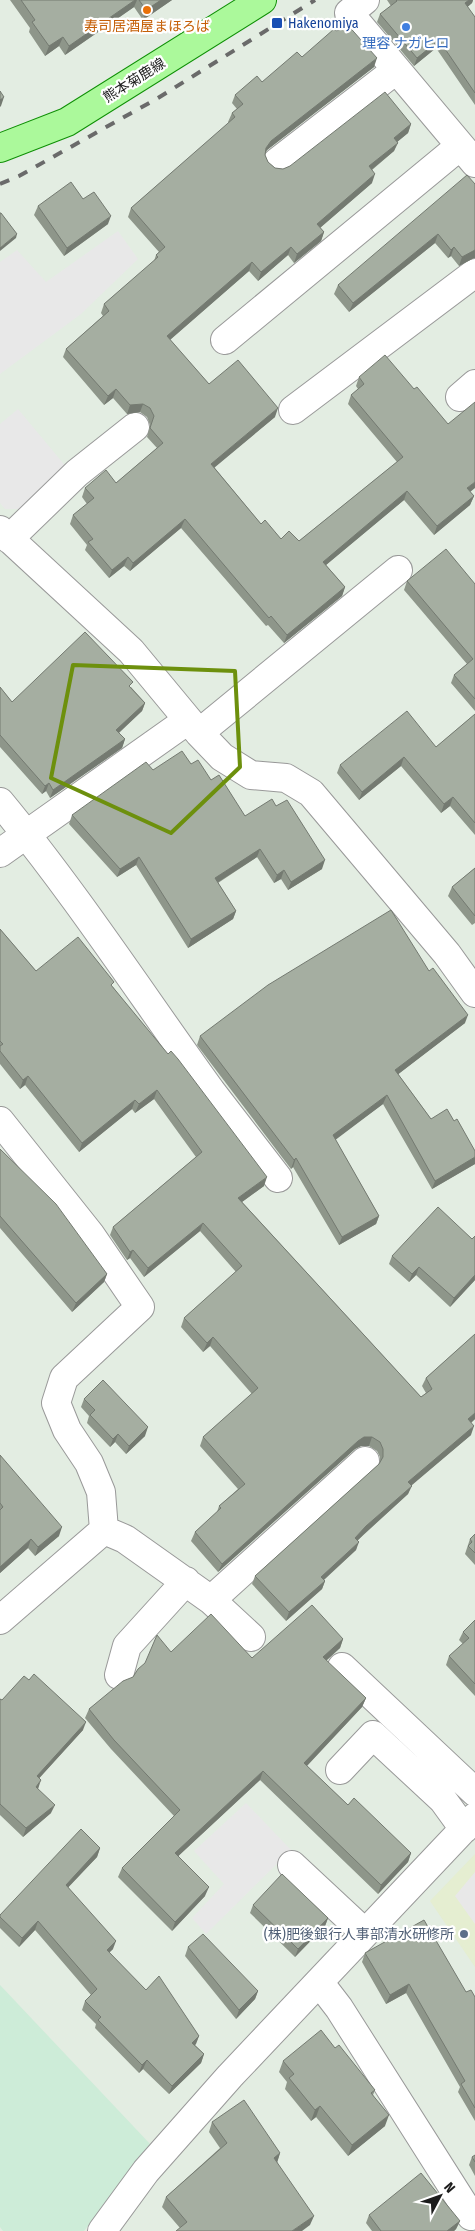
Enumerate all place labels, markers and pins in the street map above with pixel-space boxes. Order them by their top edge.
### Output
marker: 寿司居酒屋まほろば [141,4,153,16]
place label: Hakenomiya [288,15,359,32]
marker: Hakenomiya [270,16,284,30]
place label: 寿司居酒屋まほろば [84,18,210,35]
marker: 理容 ナガヒロ [400,21,412,33]
place label: 理容 ナガヒロ [362,35,450,52]
place label: (株)肥後銀行人事部清水研修所 [264,1926,454,1943]
marker: (株)肥後銀行人事部清水研修所 [458,1928,470,1940]

